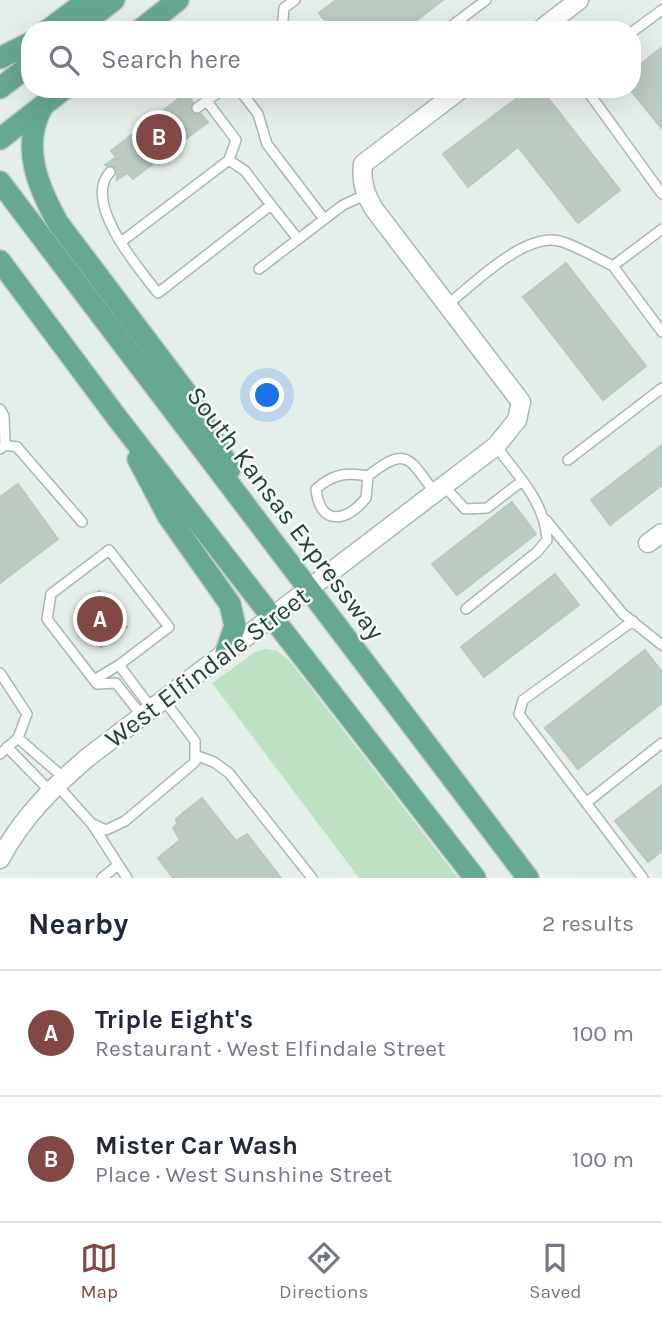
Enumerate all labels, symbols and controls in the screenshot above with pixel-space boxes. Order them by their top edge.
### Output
search box [21,21,641,98]
icon: search [45,41,83,79]
text: Search here [101,44,241,75]
pin: B [136,111,182,163]
your location [250,378,284,412]
street label: South Kansas Expressway [180,380,391,646]
street label: West Elfindale Street [99,580,316,754]
pin: A [77,593,123,645]
text: Nearby [28,906,128,942]
text: 2 results [542,910,634,937]
text: Triple Eight's [95,1004,253,1035]
text: A [44,1020,58,1047]
text: 100 m [572,1020,634,1047]
text: Restaurant · West Elfindale Street [95,1035,446,1062]
text: Mister Car Wash [95,1130,298,1161]
text: B [44,1146,58,1173]
text: 100 m [572,1146,634,1173]
text: Place · West Sunshine Street [95,1161,392,1188]
tab: Map [80,1239,118,1303]
tab: Directions [279,1239,368,1303]
tab: Saved [529,1239,582,1303]

